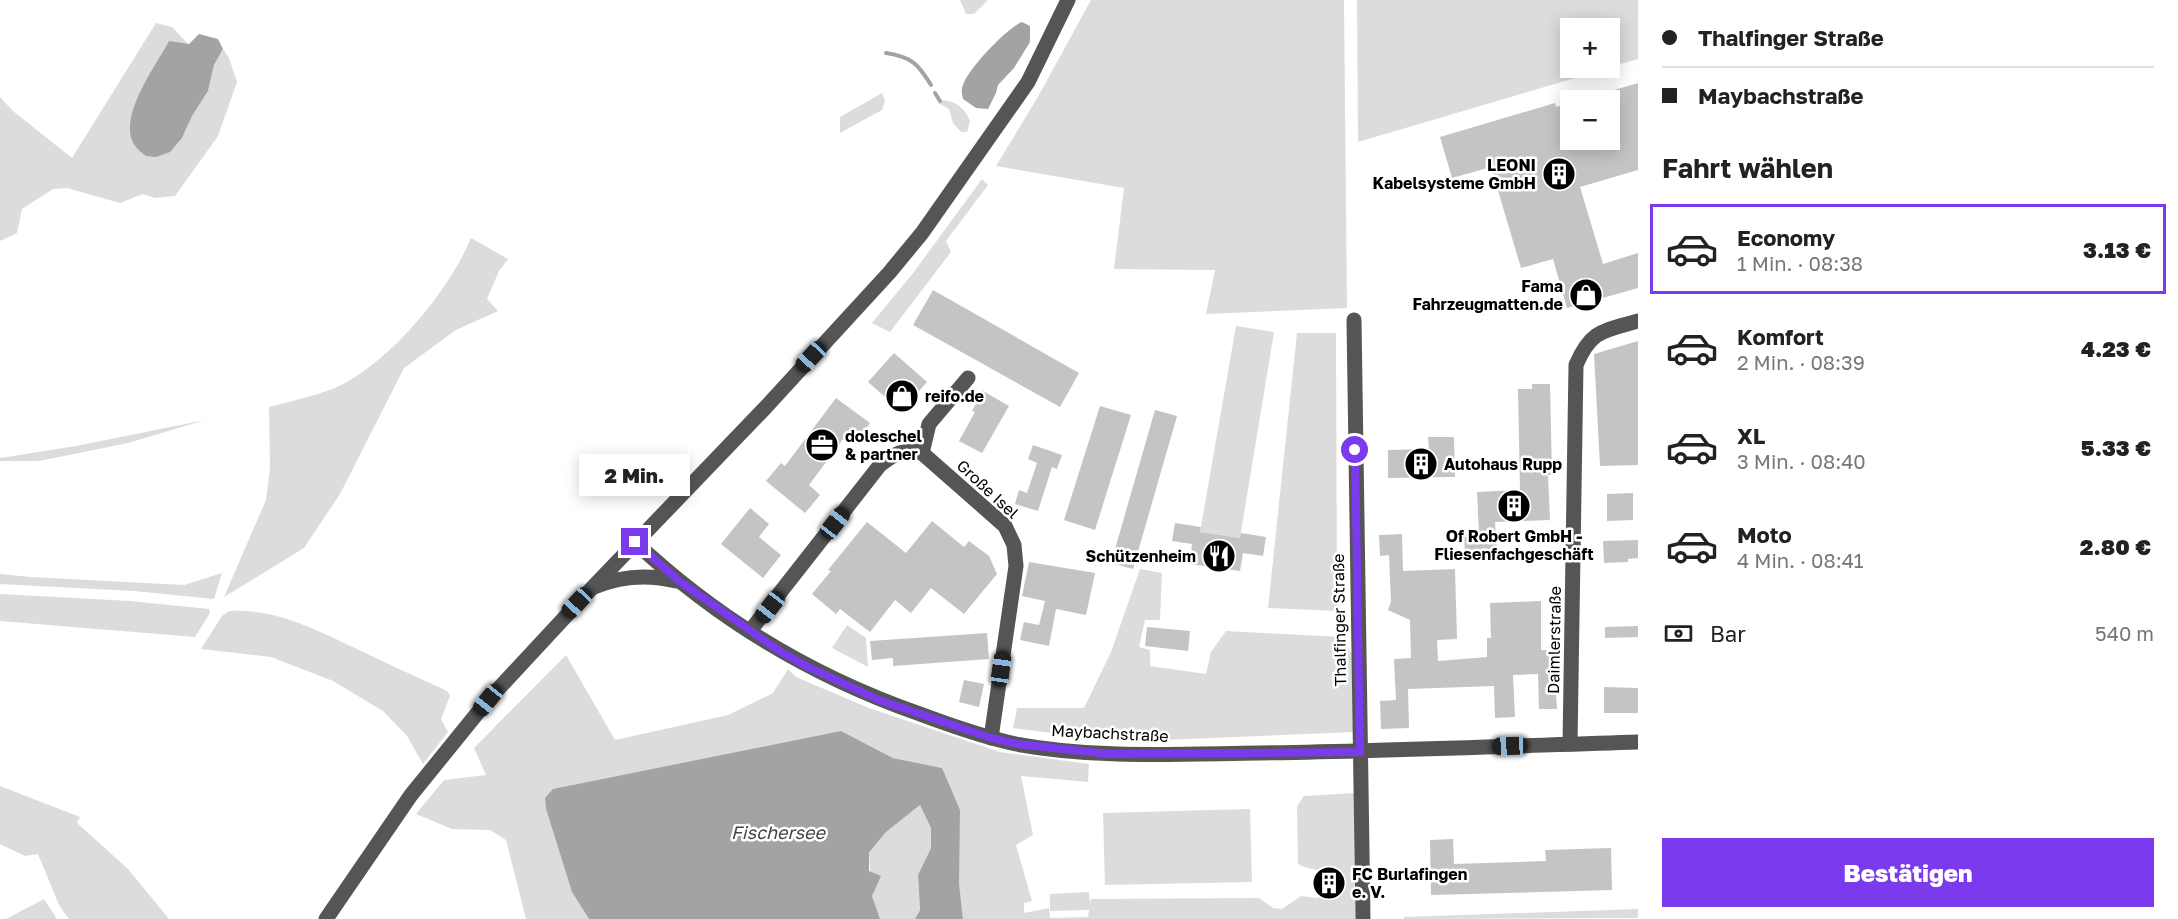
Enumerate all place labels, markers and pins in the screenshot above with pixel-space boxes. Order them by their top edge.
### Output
place label: LEONI Kabelsysteme GmbH [1372,155,1536,193]
building icon: LEONI Kabelsysteme GmbH [1541,156,1577,192]
place label: Fama Fahrzeugmatten.de [1412,276,1563,314]
shop icon: Fama Fahrzeugmatten.de [1568,277,1604,313]
shop icon: reifo.de [884,378,920,414]
place label: reifo.de [925,386,984,406]
place label: doleschel & partner [845,426,922,464]
office icon: doleschel & partner [804,427,840,463]
building icon: Autohaus Rupp [1403,446,1439,482]
place label: Autohaus Rupp [1444,454,1562,474]
building icon: Of Robert GmbH - Fliesenfachgeschäft [1496,488,1532,524]
place label: Of Robert GmbH - Fliesenfachgeschäft [1434,526,1594,564]
restaurant icon: Schützenheim [1201,538,1237,574]
place label: Schützenheim [1086,546,1196,566]
place label: FC Burlafingen e. V. [1352,864,1467,902]
building icon: FC Burlafingen e. V. [1311,865,1347,901]

